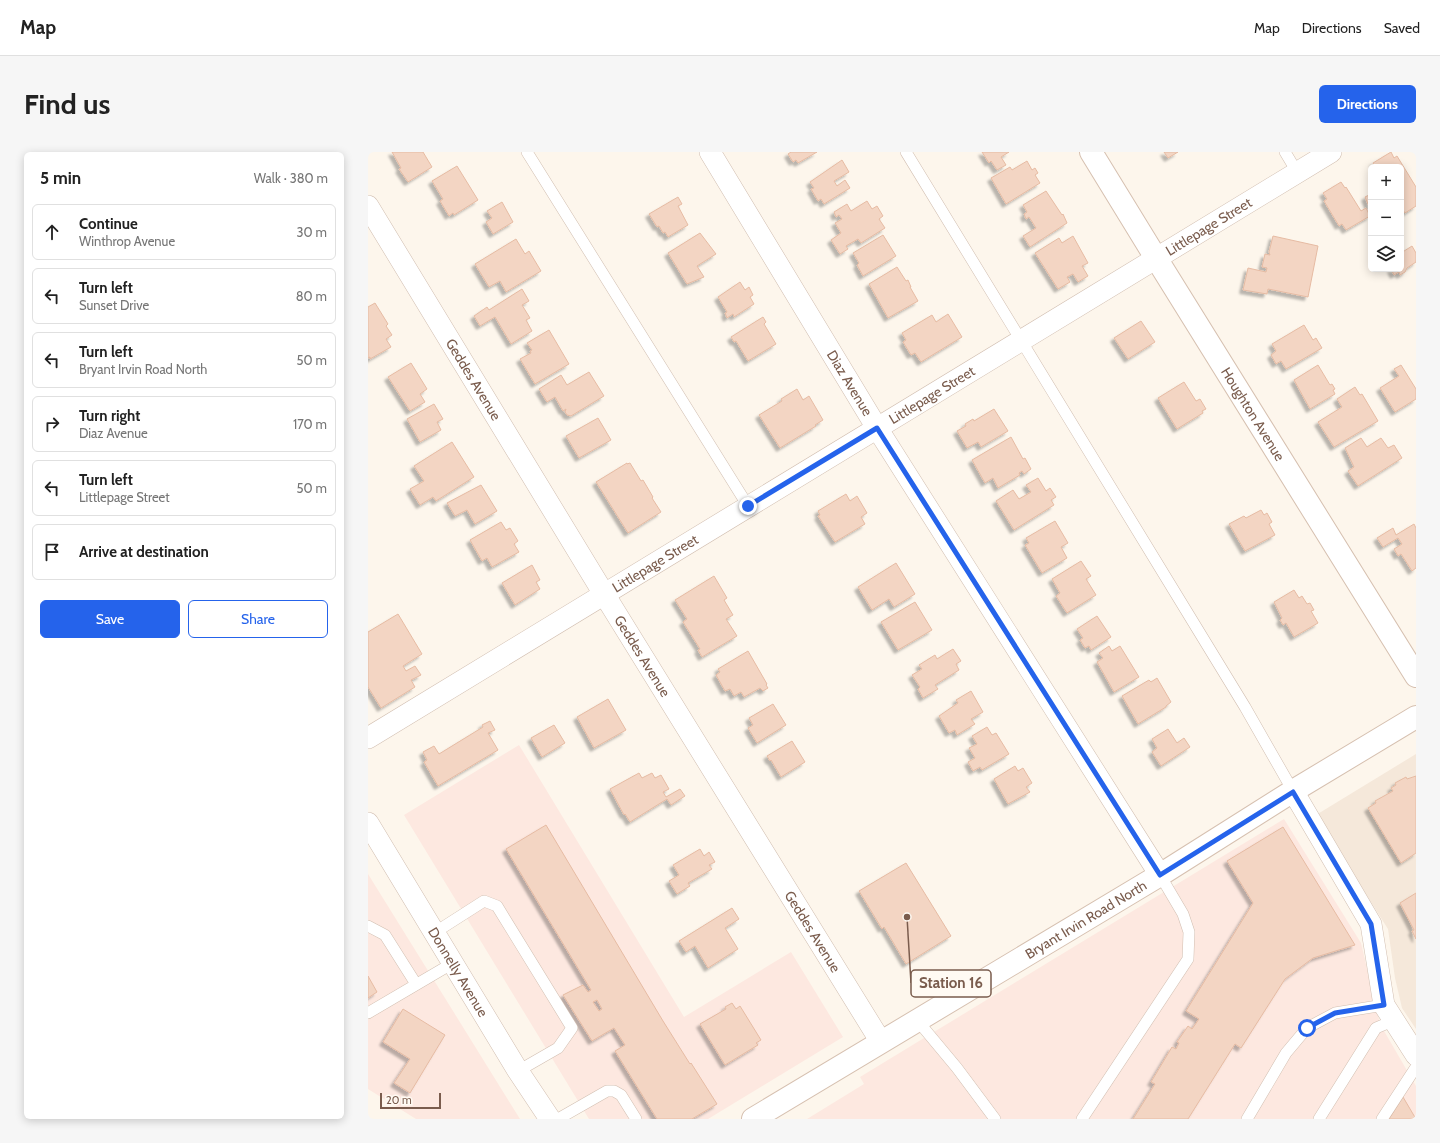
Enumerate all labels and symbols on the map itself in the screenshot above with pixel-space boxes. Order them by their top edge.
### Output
street label: Littlepage Street [1162,193,1255,260]
street label: Geddes Avenue [442,335,505,424]
street label: Diaz Avenue [823,347,877,419]
street label: Littlepage Street [885,362,978,428]
street label: Houghton Avenue [1217,364,1289,464]
route end [739,497,757,515]
street label: Littlepage Street [609,530,702,596]
street label: Geddes Avenue [610,612,674,700]
street label: Bryant Irvin Road North [1022,876,1150,963]
street label: Geddes Avenue [781,887,845,976]
street label: Donnelly Avenue [424,924,492,1020]
callout: Station 16 [911,970,991,997]
text: Station 16 [919,974,983,992]
route start [1298,1019,1316,1037]
scale bar [380,1091,441,1110]

